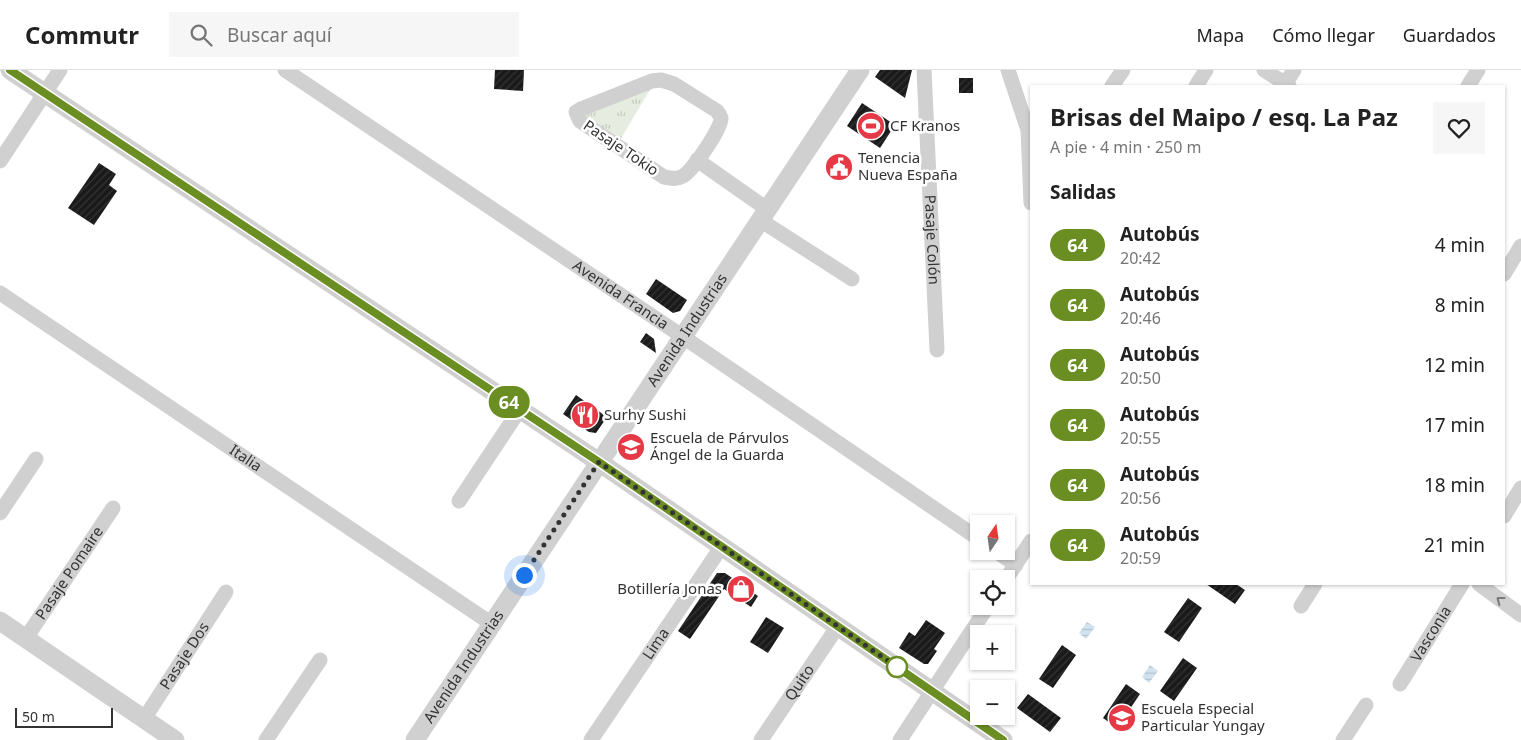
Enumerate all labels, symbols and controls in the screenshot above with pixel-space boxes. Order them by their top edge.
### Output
search box [169,12,519,57]
text: Commutr [25,18,139,51]
icon: search [187,21,215,49]
text: Buscar aquí [227,22,332,48]
text: Mapa [1197,23,1244,47]
text: Cómo llegar [1272,23,1375,47]
text: Guardados [1403,23,1496,47]
text: Brisas del Maipo / esq. La Paz [1050,100,1398,133]
button: heart [1433,102,1485,154]
sports icon: CF Kranos [856,111,886,141]
street label: Pasaje Tokio [580,115,663,180]
place label: CF Kranos [890,115,960,135]
text: A pie · 4 min · 250 m [1050,136,1201,158]
place label: Tenencia Nueva España [858,147,958,184]
public building icon: Tenencia Nueva España [824,152,854,182]
text: Salidas [1050,179,1116,205]
street label: Pasaje Colón [921,194,945,285]
text: Autobús [1120,221,1200,247]
text: 4 min [1435,232,1485,258]
text: 64 [1067,233,1088,257]
text: 20:42 [1120,247,1161,269]
street label: Avenida Francia [569,255,673,333]
street label: Avenida Industrias [642,269,731,390]
text: Autobús [1120,281,1200,307]
text: 8 min [1435,292,1485,318]
text: 64 [1067,293,1088,317]
text: 20:46 [1120,307,1161,329]
text: Autobús [1120,341,1200,367]
text: 12 min [1424,352,1485,378]
text: 64 [1067,353,1088,377]
text: 20:50 [1120,367,1161,389]
line badge: 64 [486,386,532,418]
text: 64 [499,390,519,414]
restaurant icon: Surhy Sushi [570,400,600,430]
text: Autobús [1120,401,1200,427]
place label: Surhy Sushi [604,404,686,424]
text: 17 min [1424,412,1485,438]
text: 64 [1067,413,1088,437]
place label: Escuela de Párvulos Ángel de la Guarda [650,427,789,464]
text: 20:55 [1120,427,1161,449]
school or university icon: Escuela de Párvulos Ángel de la Guarda [616,432,646,462]
street label: Italia [226,439,266,475]
text: Autobús [1120,461,1200,487]
text: 18 min [1424,472,1485,498]
text: 64 [1067,473,1088,497]
text: 20:56 [1120,487,1161,509]
north arrow [970,515,1015,560]
map controls [970,515,1015,725]
text: Autobús [1120,521,1200,547]
street label: Pasaje Pomaire [30,522,107,623]
text: 21 min [1424,532,1485,558]
text: 64 [1067,533,1088,557]
text: 20:59 [1120,547,1161,569]
your location [512,563,537,588]
button: locate [970,570,1015,615]
shop icon: Botillería Jonas [726,574,756,604]
place label: Botillería Jonas [617,578,722,598]
one-way arrow [1497,597,1506,605]
street label: Vasconia [1405,602,1455,665]
street label: Avenida Industrias [418,606,508,726]
street label: Pasaje Dos [155,618,213,693]
street label: Lima [637,624,673,663]
button: + [970,625,1015,670]
unlabelled marker [886,656,908,678]
street label: Quito [779,660,818,704]
button: − [970,680,1015,725]
place label: Escuela Especial Particular Yungay [1141,698,1265,735]
school or university icon: Escuela Especial Particular Yungay [1107,703,1137,733]
scale bar [15,705,112,728]
text: 50 m [22,707,55,726]

